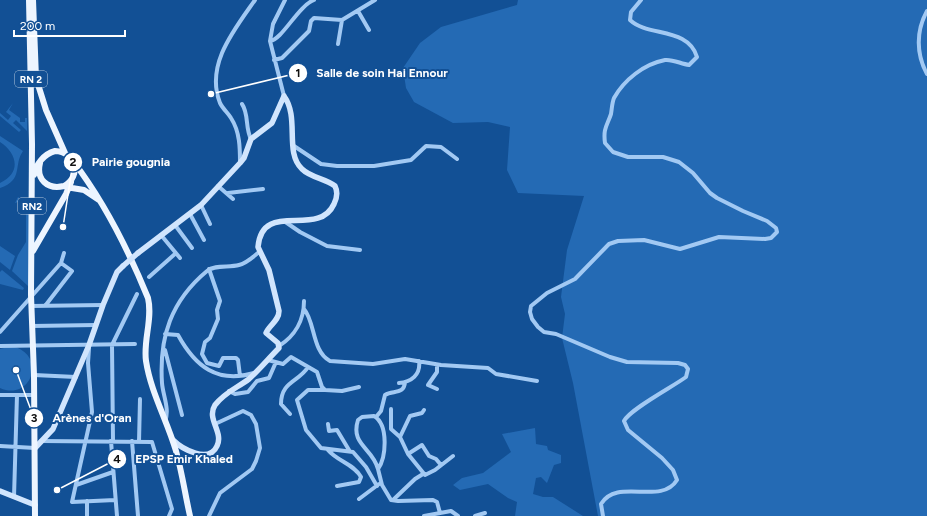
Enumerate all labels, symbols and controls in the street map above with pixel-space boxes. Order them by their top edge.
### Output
scale bar [14,12,125,38]
text: 200 m [20,19,55,33]
callout: Salle de soin Hai Ennour [288,61,455,85]
text: 1 [295,66,301,80]
text: Salle de soin Hai Ennour [316,66,448,80]
road number: RN 2 [15,71,47,87]
callout: Pairie gougnia [63,150,178,174]
text: 2 [70,155,77,169]
text: Pairie gougnia [92,155,170,169]
road number: RN2 [18,198,46,214]
callout: Arènes d'Oran [24,406,139,430]
text: 3 [31,411,38,425]
text: Arènes d'Oran [53,411,132,425]
callout: EPSP Emir Khaled [107,447,241,471]
text: 4 [113,452,121,466]
text: EPSP Emir Khaled [135,452,233,466]

